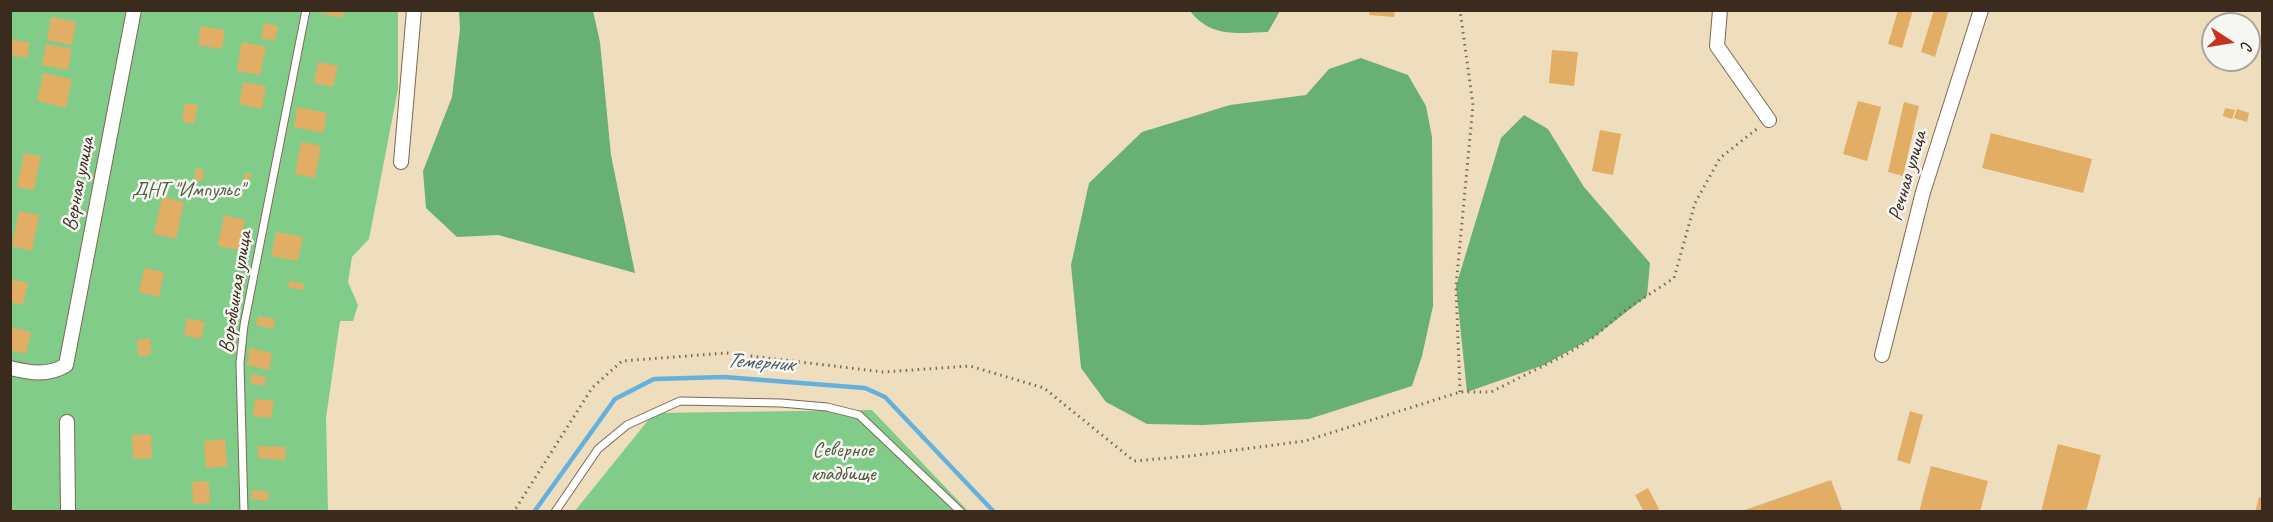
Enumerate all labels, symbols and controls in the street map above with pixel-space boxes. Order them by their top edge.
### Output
north arrow [2201,12,2261,72]
text: С [2236,39,2257,51]
street label: Речная улица [1883,128,1933,224]
street label: Верная улица [58,135,100,233]
park label: ДНТ "Импульс" [132,177,244,203]
street label: Воробьиная улица [214,229,258,355]
water label: Темерник [726,348,794,378]
park label: Северное кладбище [810,437,876,487]

